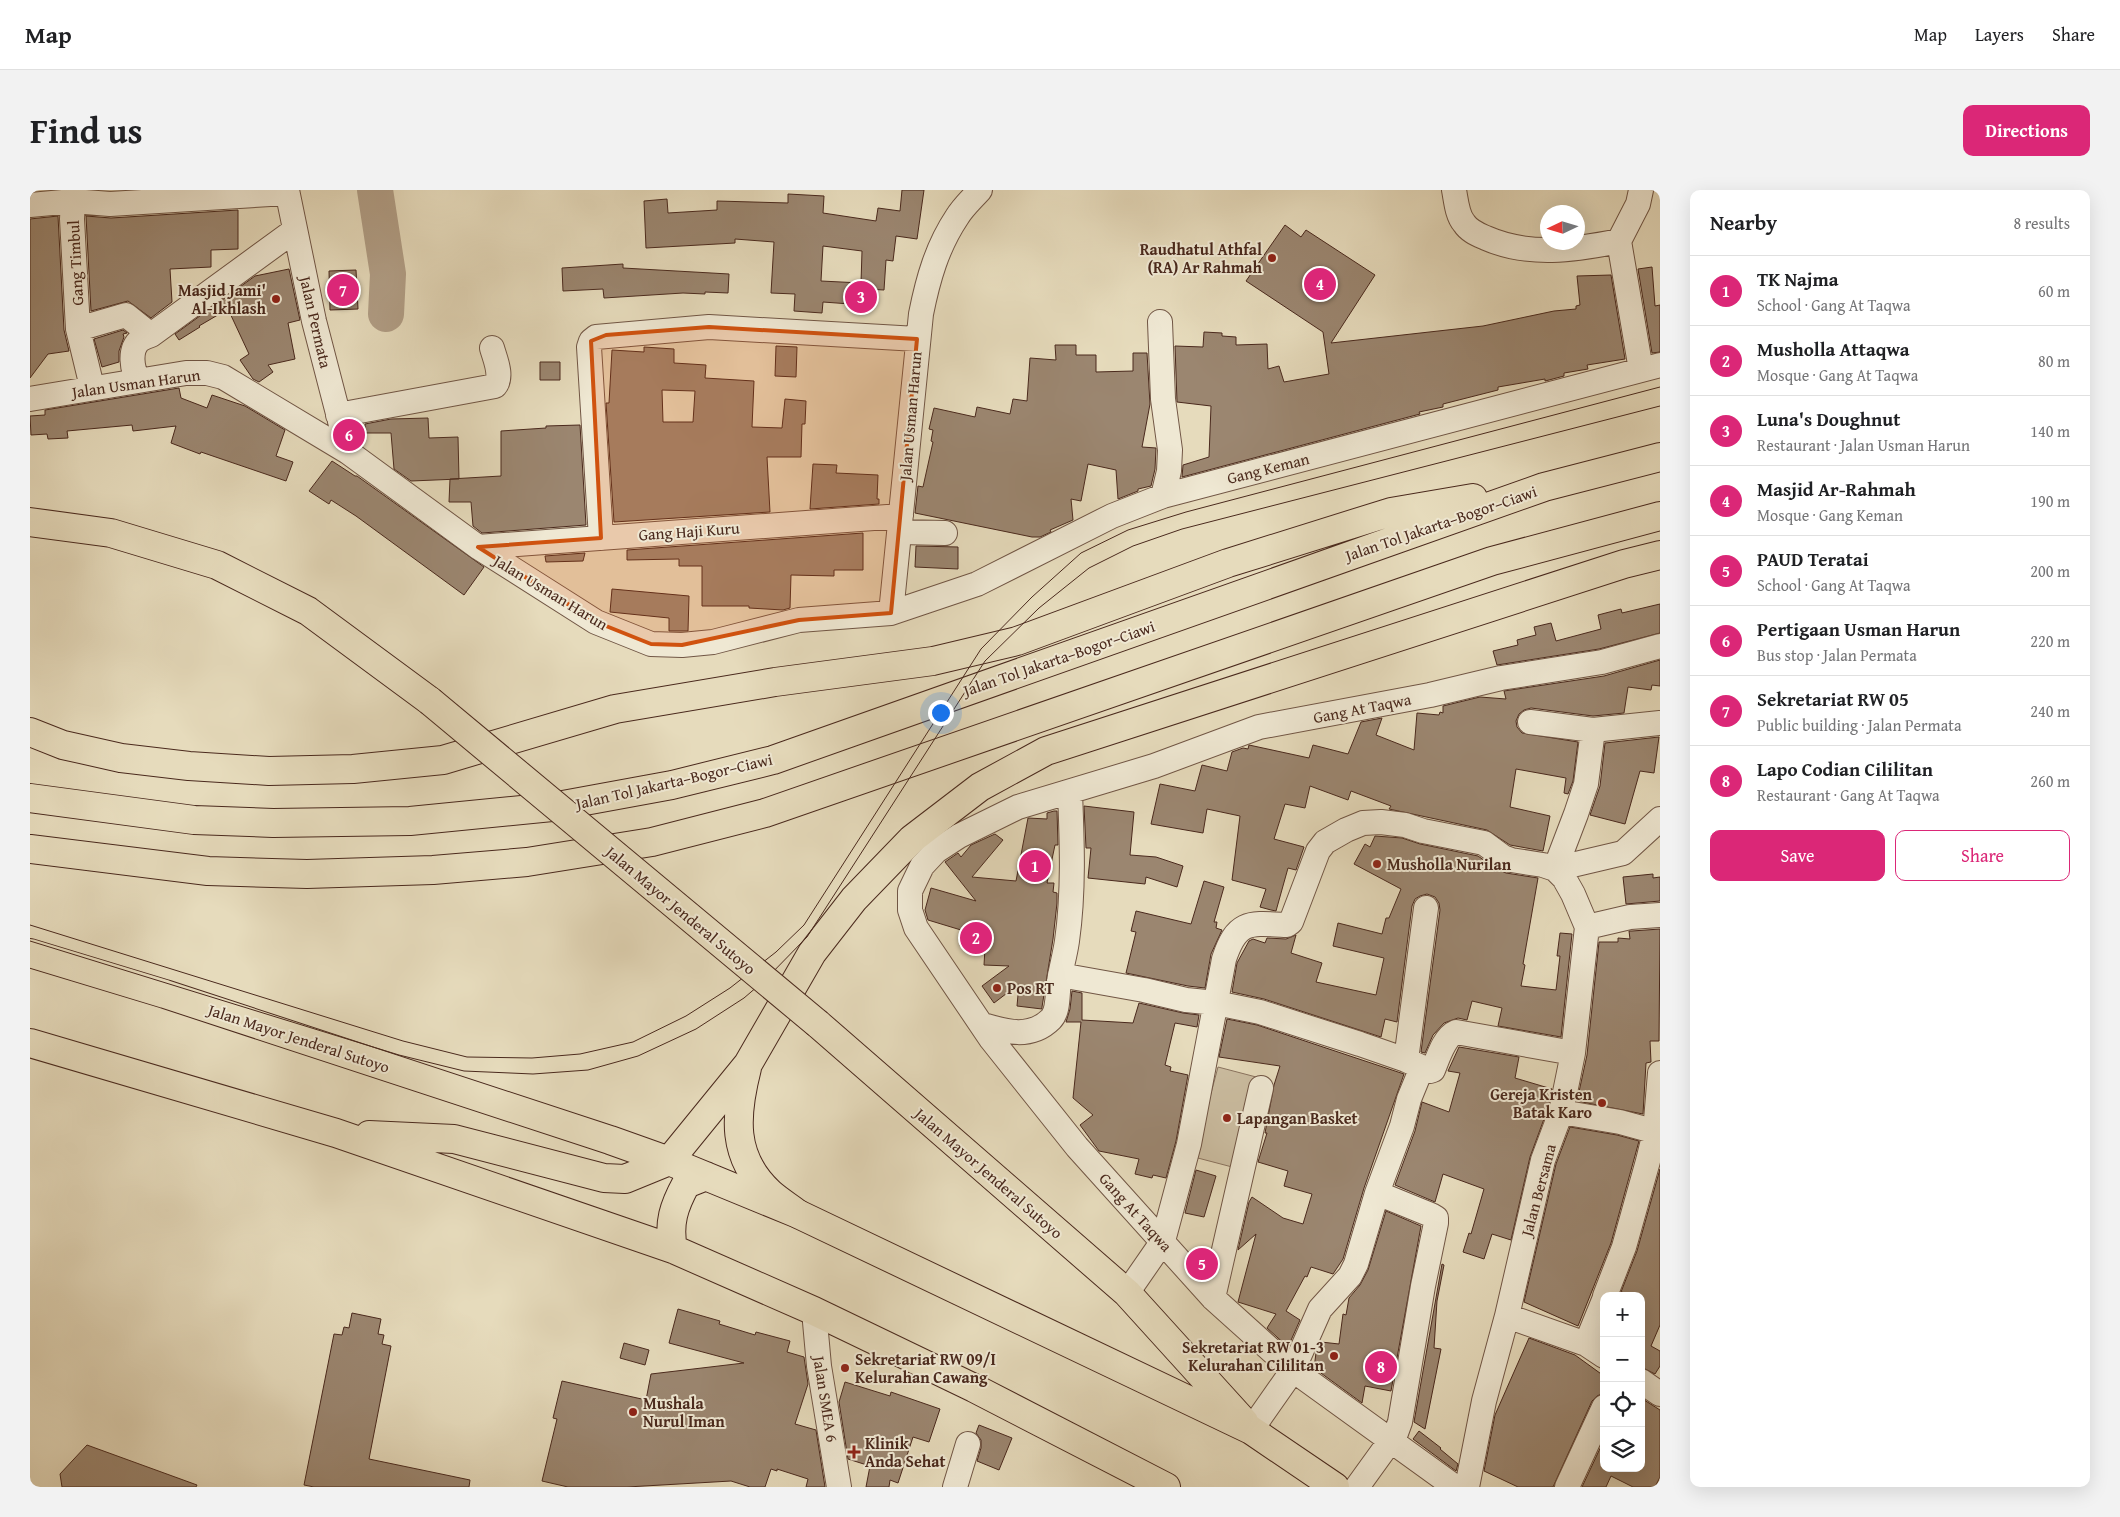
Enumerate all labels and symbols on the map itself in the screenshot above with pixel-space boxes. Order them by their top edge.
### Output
north arrow [1540,205,1585,250]
street label: Gang Timbul [61,219,89,306]
place label: Raudhatul Athfal (RA) Ar Rahmah [1140,237,1263,279]
marker: Raudhatul Athfal (RA) Ar Rahmah [1266,252,1278,264]
pin: 4 [1304,265,1336,303]
pin: 7 [327,271,359,309]
street label: Jalan Permata [293,272,338,371]
place label: Masjid Jami' Al-Ikhlash [178,278,267,320]
pin: 3 [845,278,877,316]
marker: Masjid Jami' Al-Ikhlash [270,293,282,305]
street label: Jalan Usman Harun [892,350,928,484]
street label: Jalan Usman Harun [68,362,202,404]
pin: 6 [333,416,365,454]
street label: Gang Keman [1224,446,1312,490]
street label: Jalan Tol Jakarta–Bogor–Ciawi [1340,479,1541,568]
street label: Gang Haji Kuru [638,515,741,547]
street label: Jalan Usman Harun [488,547,613,636]
street label: Jalan Tol Jakarta–Bogor–Ciawi [958,614,1159,703]
street label: Gang At Taqwa [1311,687,1413,729]
your location [928,700,954,726]
street label: Jalan Tol Jakarta–Bogor–Ciawi [571,747,775,816]
street label: Jalan Mayor Jenderal Sutoyo [599,839,761,980]
pin: 1 [1019,847,1051,885]
place label: Musholla Nurilan [1387,852,1512,876]
marker: Musholla Nurilan [1371,858,1383,870]
pin: 2 [960,919,992,957]
place label: Pos RT [1007,976,1055,1000]
marker: Pos RT [991,982,1003,994]
street label: Jalan Mayor Jenderal Sutoyo [203,997,393,1079]
place label: Gereja Kristen Batak Karo [1490,1082,1593,1124]
marker: Gereja Kristen Batak Karo [1596,1097,1608,1109]
street label: Jalan Mayor Jenderal Sutoyo [908,1100,1068,1244]
place label: Lapangan Basket [1237,1106,1358,1130]
marker: Lapangan Basket [1221,1112,1233,1124]
street label: Jalan Bersama [1514,1141,1562,1241]
street label: Gang At Taqwa [1094,1167,1178,1257]
pin: 5 [1186,1245,1218,1283]
place label: Sekretariat RW 01-3 Kelurahan Cililitan [1182,1335,1325,1377]
place label: Sekretariat RW 09/I Kelurahan Cawang [855,1347,996,1389]
pin: 8 [1365,1348,1397,1386]
marker: Sekretariat RW 01-3 Kelurahan Cililitan [1328,1350,1340,1362]
street label: Jalan SMEA 6 [807,1352,845,1444]
marker: Sekretariat RW 09/I Kelurahan Cawang [839,1362,851,1374]
place label: Mushala Nurul Iman [643,1391,725,1433]
marker: Mushala Nurul Iman [627,1406,639,1418]
place label: Klinik Anda Sehat [865,1431,946,1473]
marker: Klinik Anda Sehat [847,1445,861,1459]

